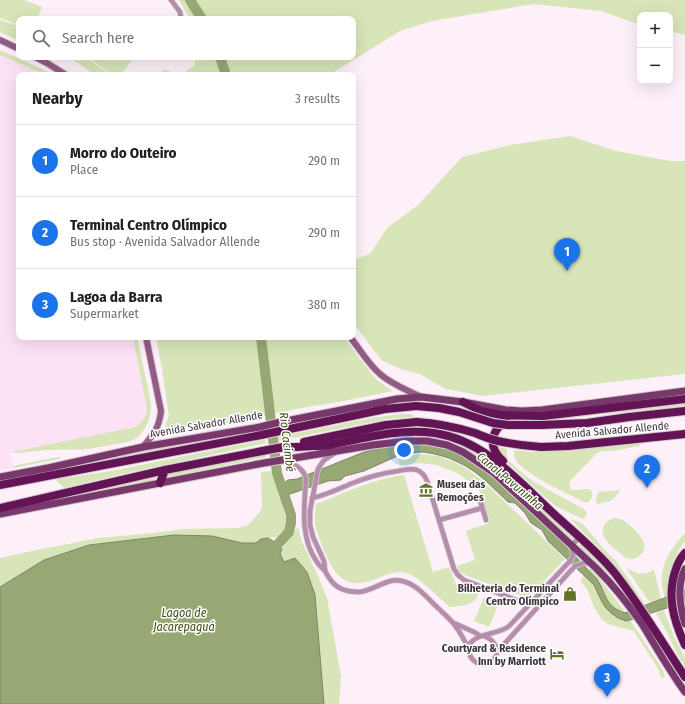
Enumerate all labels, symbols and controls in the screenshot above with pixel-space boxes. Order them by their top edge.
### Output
map controls [637,12,673,84]
button: + [637,12,673,48]
search box [16,16,356,60]
icon: search [30,27,52,49]
text: Search here [62,29,134,47]
button: − [637,48,673,84]
text: Nearby [32,88,83,109]
text: 3 results [295,91,340,106]
text: Morro do Outeiro [70,144,177,162]
text: 1 [42,153,48,168]
text: 290 m [308,153,340,168]
text: Place [70,162,98,177]
text: Terminal Centro Olímpico [70,216,227,234]
text: 2 [42,225,48,240]
text: 290 m [308,225,340,240]
text: Bus stop · Avenida Salvador Allende [70,234,260,249]
pin: 1 [554,238,580,271]
text: Lagoa da Barra [70,288,162,306]
text: 3 [42,297,48,312]
text: 380 m [308,297,340,312]
text: Supermarket [70,306,139,321]
street label: Avenida Salvador Allende [149,408,264,441]
water label: Rio Cacimbé [276,411,298,473]
street label: Avenida Salvador Allende [554,419,670,442]
your location [394,440,414,460]
water label: Canal Pavuninha [474,449,546,513]
pin: 2 [634,455,660,488]
place label: Museu das Remoções [437,478,485,504]
museum icon: Museu das Remoções [418,482,434,498]
place label: Bilheteria do Terminal Centro Olímpico [458,582,560,608]
shop icon: Bilheteria do Terminal Centro Olímpico [562,586,578,602]
water label: Lagoa de Jacarepaguá [152,606,215,634]
place label: Courtyard & Residence Inn by Marriott [442,642,546,668]
hotel icon: Courtyard & Residence Inn by Marriott [549,646,565,662]
pin: 3 [594,664,620,697]

